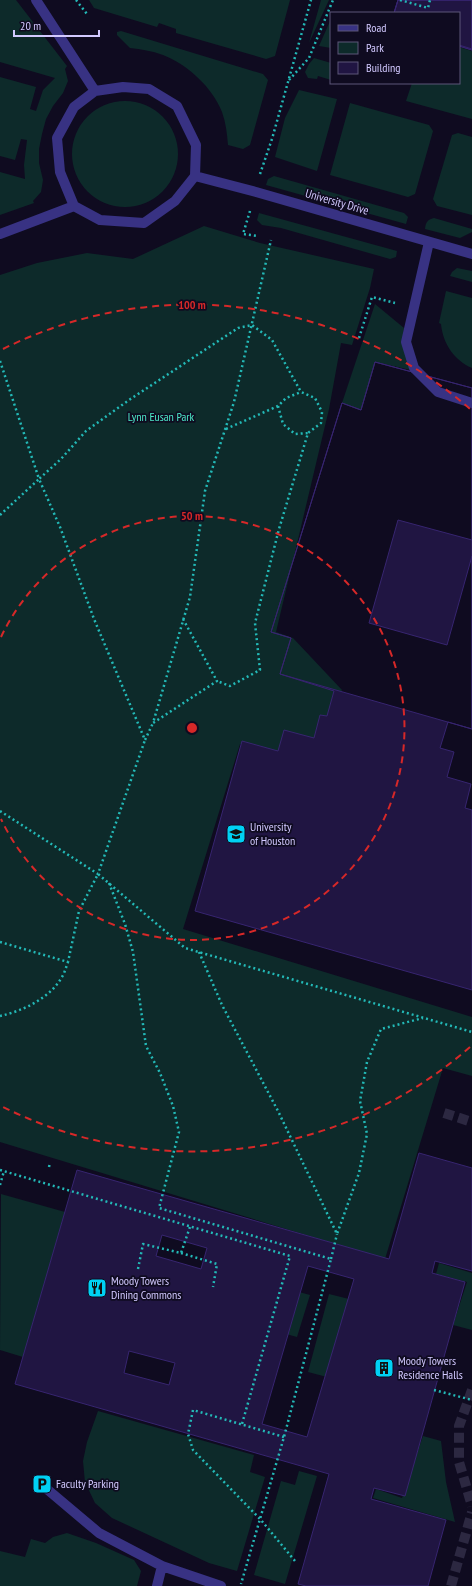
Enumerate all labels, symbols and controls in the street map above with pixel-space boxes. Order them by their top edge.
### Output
scale bar [14,12,99,38]
legend [330,12,460,84]
text: 20 m [20,18,41,33]
text: Road [366,20,386,35]
text: Park [366,40,384,55]
text: Building [366,60,401,75]
street label: University Drive [304,185,371,218]
text: 100 m [178,297,206,312]
park label: Lynn Eusan Park [128,409,195,424]
text: 50 m [181,508,203,523]
centre of rings [185,721,199,735]
place label: University of Houston [250,819,295,848]
school or university icon: University of Houston [225,823,247,845]
place label: Moody Towers Dining Commons [111,1273,181,1302]
restaurant icon: Moody Towers Dining Commons [86,1277,108,1299]
place label: Moody Towers Residence Halls [398,1353,463,1382]
building icon: Moody Towers Residence Halls [373,1357,395,1379]
parking icon: Faculty Parking [31,1473,53,1495]
place label: Faculty Parking [56,1476,119,1491]

